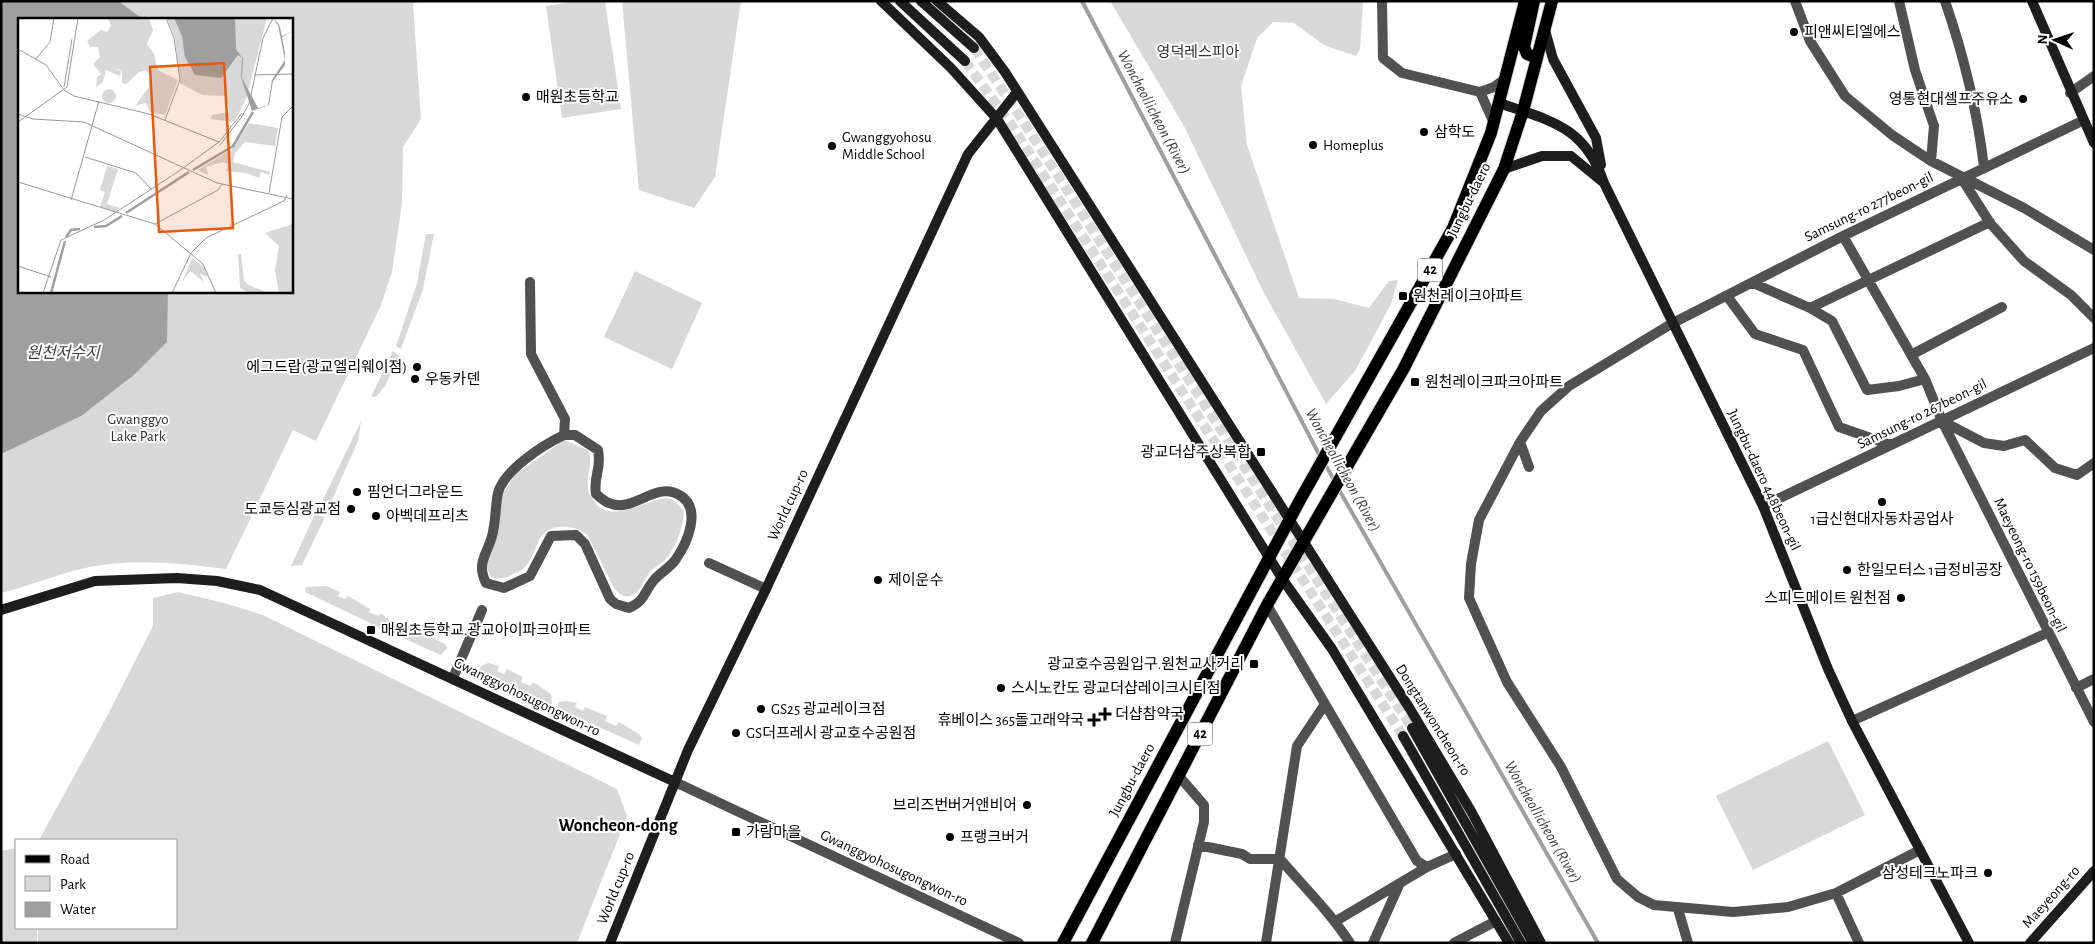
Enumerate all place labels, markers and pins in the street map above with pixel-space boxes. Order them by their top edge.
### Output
place label: 피앤씨티엘에스 [1804,24,1901,40]
marker: 피앤씨티엘에스 [1788,26,1800,38]
place label: 매원초등학교 [536,88,619,105]
place label: 영통현대셀프주유소 [1889,90,2013,107]
marker: 매원초등학교 [520,91,532,103]
marker: 영통현대셀프주유소 [2017,93,2029,105]
place label: 삼학도 [1434,123,1475,140]
marker: 삼학도 [1418,126,1430,138]
place label: Gwanggyohosu Middle School [842,130,932,162]
place label: Homeplus [1323,138,1384,153]
marker: Homeplus [1307,139,1319,151]
marker: Gwanggyohosu Middle School [826,140,838,152]
place label: 원천레이크아파트 [1413,287,1524,304]
marker: 원천레이크아파트 [1397,290,1409,302]
place label: 에그드랍(광교엘리웨이점) [246,359,407,375]
marker: 에그드랍(광교엘리웨이점) [411,361,423,373]
place label: 우동카덴 [425,371,480,387]
marker: 우동카덴 [409,373,421,385]
place label: 원천레이크파크아파트 [1425,373,1563,390]
marker: 원천레이크파크아파트 [1409,376,1421,388]
place label: 광교더샵주상복합 [1141,444,1251,460]
marker: 광교더샵주상복합 [1255,446,1267,458]
place label: 핌언더그라운드 [367,484,464,500]
marker: 핌언더그라운드 [351,486,363,498]
marker: 1급신현대자동차공업사 [1876,496,1888,508]
place label: 도쿄등심광교점 [244,501,341,517]
marker: 도쿄등심광교점 [345,503,357,515]
place label: 아벡데프리츠 [386,508,469,524]
marker: 아벡데프리츠 [370,510,382,522]
place label: 1급신현대자동차공업사 [1810,510,1954,527]
place label: 한일모터스 1급정비공장 [1857,562,2003,578]
marker: 한일모터스 1급정비공장 [1841,564,1853,576]
place label: 제이운수 [888,572,943,588]
marker: 제이운수 [872,574,884,586]
place label: 스피드메이트 원천점 [1764,589,1891,606]
marker: 스피드메이트 원천점 [1895,592,1907,604]
place label: 매원초등학교.광교아이파크아파트 [381,621,592,638]
marker: 매원초등학교.광교아이파크아파트 [365,624,377,636]
place label: 광교호수공원입구.원천교사거리 [1047,655,1244,672]
marker: 광교호수공원입구.원천교사거리 [1248,658,1260,670]
place label: 스시노칸도 광교더샵레이크시티점 [1011,680,1220,696]
marker: 스시노칸도 광교더샵레이크시티점 [995,682,1007,694]
place label: GS25 광교레이크점 [771,701,885,717]
marker: GS25 광교레이크점 [755,703,767,715]
place label: 더샵참약국 [1115,706,1184,722]
marker: 더샵참약국 [1099,708,1111,720]
place label: 휴베이스 365돌고래약국 [938,712,1084,728]
marker: 휴베이스 365돌고래약국 [1088,714,1100,726]
place label: GS더프레시 광교호수공원점 [746,725,916,741]
marker: GS더프레시 광교호수공원점 [730,727,742,739]
place label: 브리즈번버거앤비어 [893,797,1017,813]
marker: 브리즈번버거앤비어 [1021,799,1033,811]
place label: 가람마을 [746,824,801,840]
marker: 가람마을 [730,826,742,838]
place label: 프랭크버거 [960,829,1029,845]
marker: 프랭크버거 [944,831,956,843]
place label: 삼성테크노파크 [1881,865,1978,881]
marker: 삼성테크노파크 [1982,867,1994,879]

